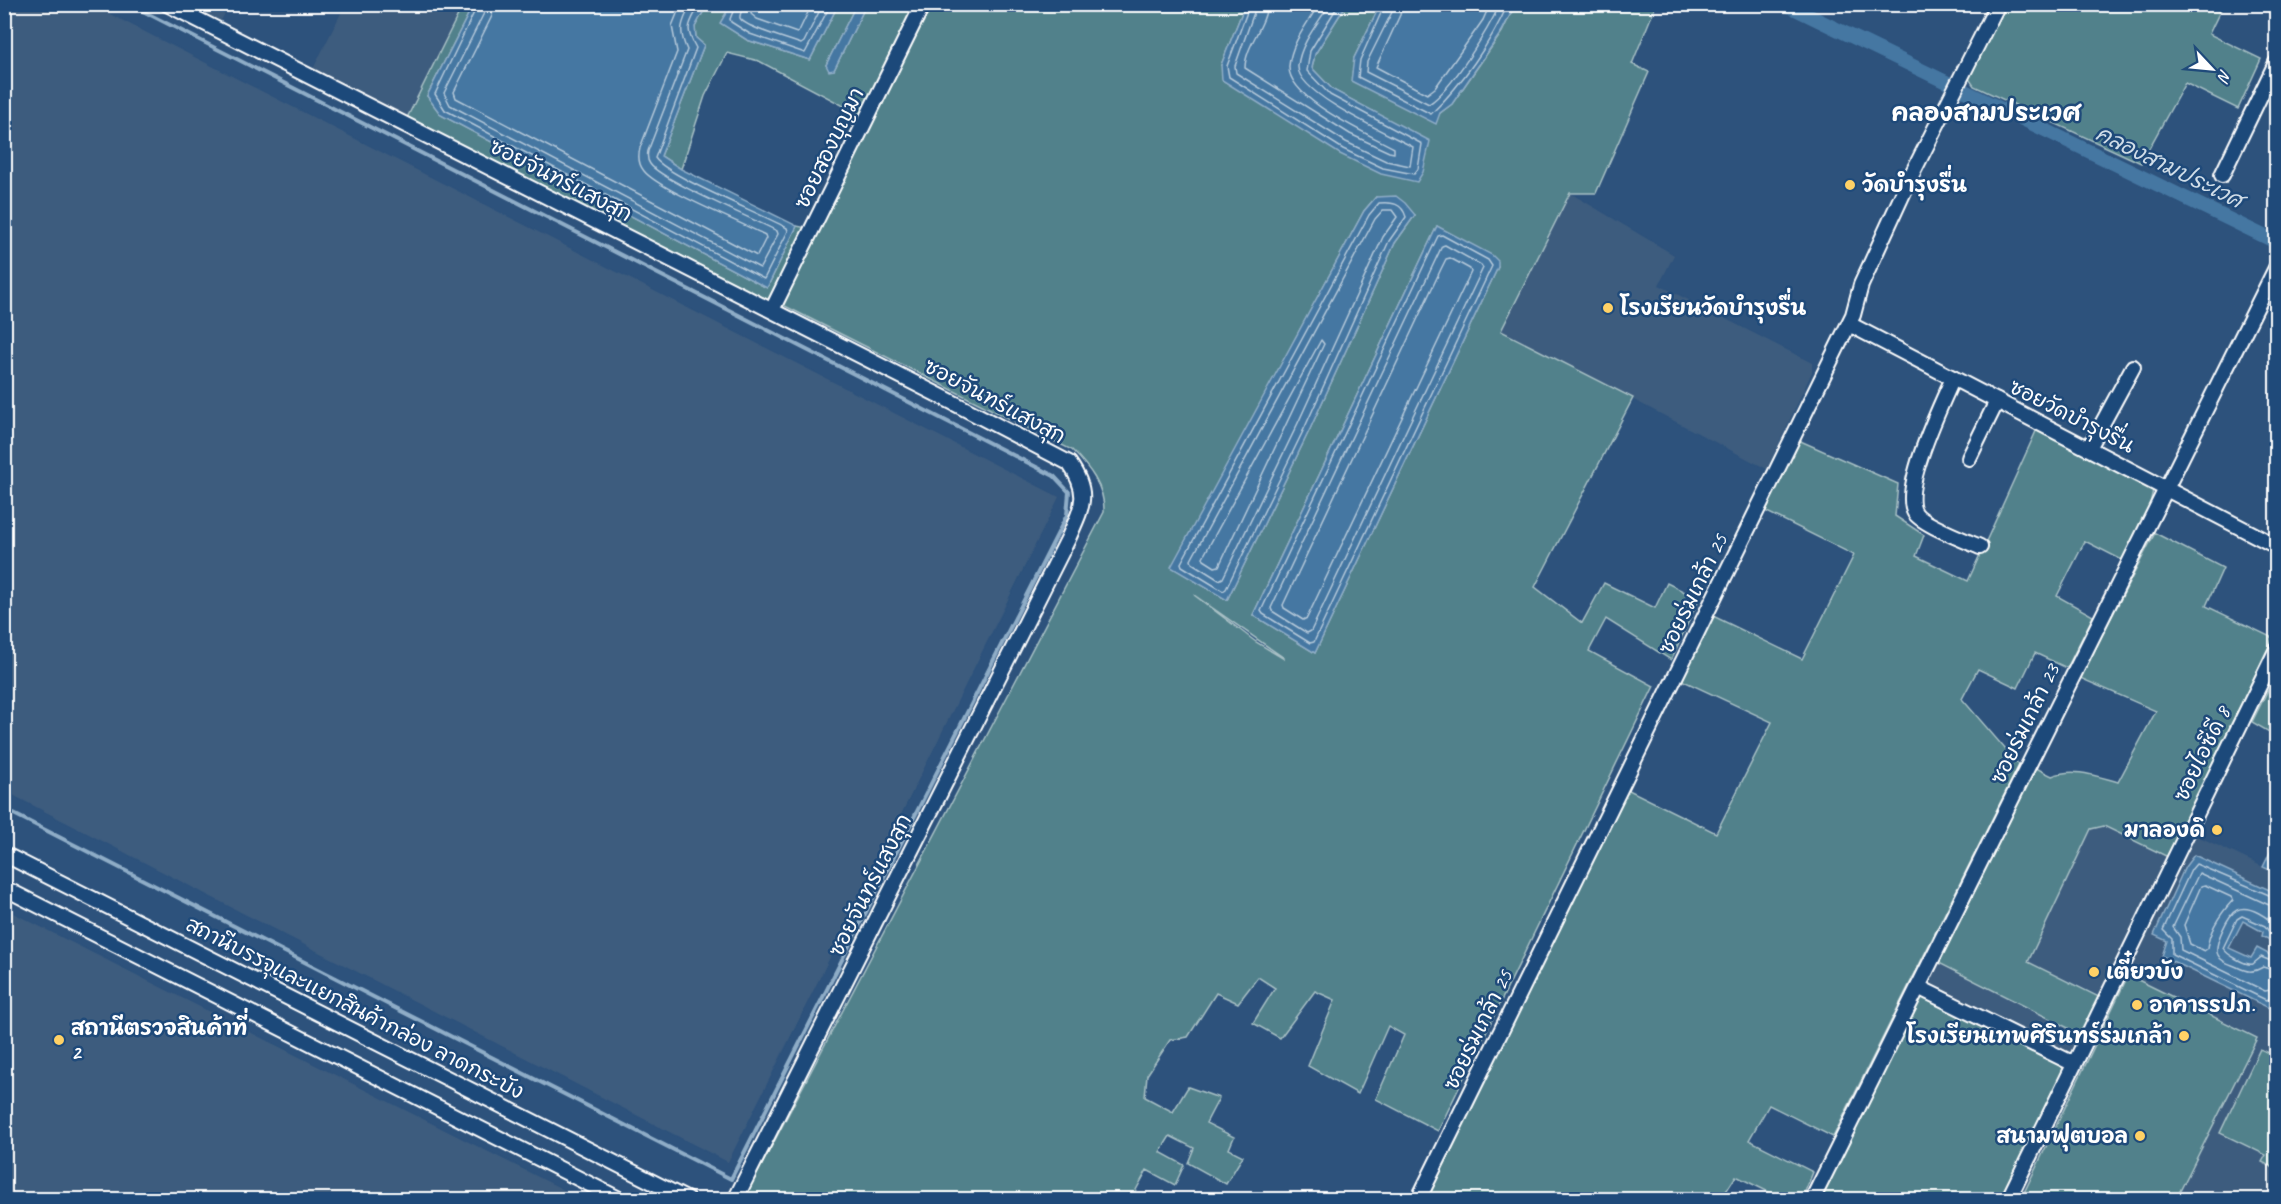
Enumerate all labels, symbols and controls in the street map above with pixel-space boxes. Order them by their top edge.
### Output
north arrow [2182,39,2242,99]
text: N [2212,66,2236,87]
street label: ซอยสองบุญมา [788,83,872,214]
district label: คลองสามประเวศ [1892,98,2082,128]
water label: คลองสามประเวศ [2091,119,2251,217]
street label: ซอยจันทร์แสงสุก [484,133,637,230]
place label: วัดบำรุงรื่น [1862,164,1967,201]
marker: วัดบำรุงรื่น [1843,178,1857,192]
place label: โรงเรียนวัดบำรุงรื่น [1619,287,1806,324]
marker: โรงเรียนวัดบำรุงรื่น [1601,301,1615,315]
street label: ซอยจันทร์แสงสุก [918,353,1070,452]
street label: ซอยวัดบำรุงรื่น [2004,369,2141,461]
street label: ซอยร่มเกล้า 25 [1653,528,1734,658]
street label: ซอยร่มเกล้า 23 [1985,658,2066,788]
street label: ซอยไอซีดี 8 [2168,700,2237,805]
street label: ซอยจันทร์แสงสุก [823,809,920,962]
place label: มาลองดิ [2124,817,2205,843]
marker: มาลองดิ [2210,823,2224,837]
street label: สถานีบรรจุและแยกสินค้ากล่อง ลาดกระบัง [181,911,528,1107]
place label: เตี๋ยวบัง [2106,950,2183,985]
street label: ซอยร่มเกล้า 25 [1438,964,1519,1094]
marker: เตี๋ยวบัง [2087,965,2101,979]
place label: อาคารรปภ. [2149,992,2256,1018]
marker: อาคารรปภ. [2130,998,2144,1012]
place label: สถานีตรวจสินค้าที่ 2 [71,1007,248,1065]
place label: โรงเรียนเทพศิรินทร์ร่มเกล้า [1906,1021,2172,1049]
marker: โรงเรียนเทพศิรินทร์ร่มเกล้า [2177,1029,2191,1043]
marker: สถานีตรวจสินค้าที่ 2 [52,1033,66,1047]
place label: สนามฟุตบอล [1996,1123,2128,1152]
marker: สนามฟุตบอล [2133,1129,2147,1143]

